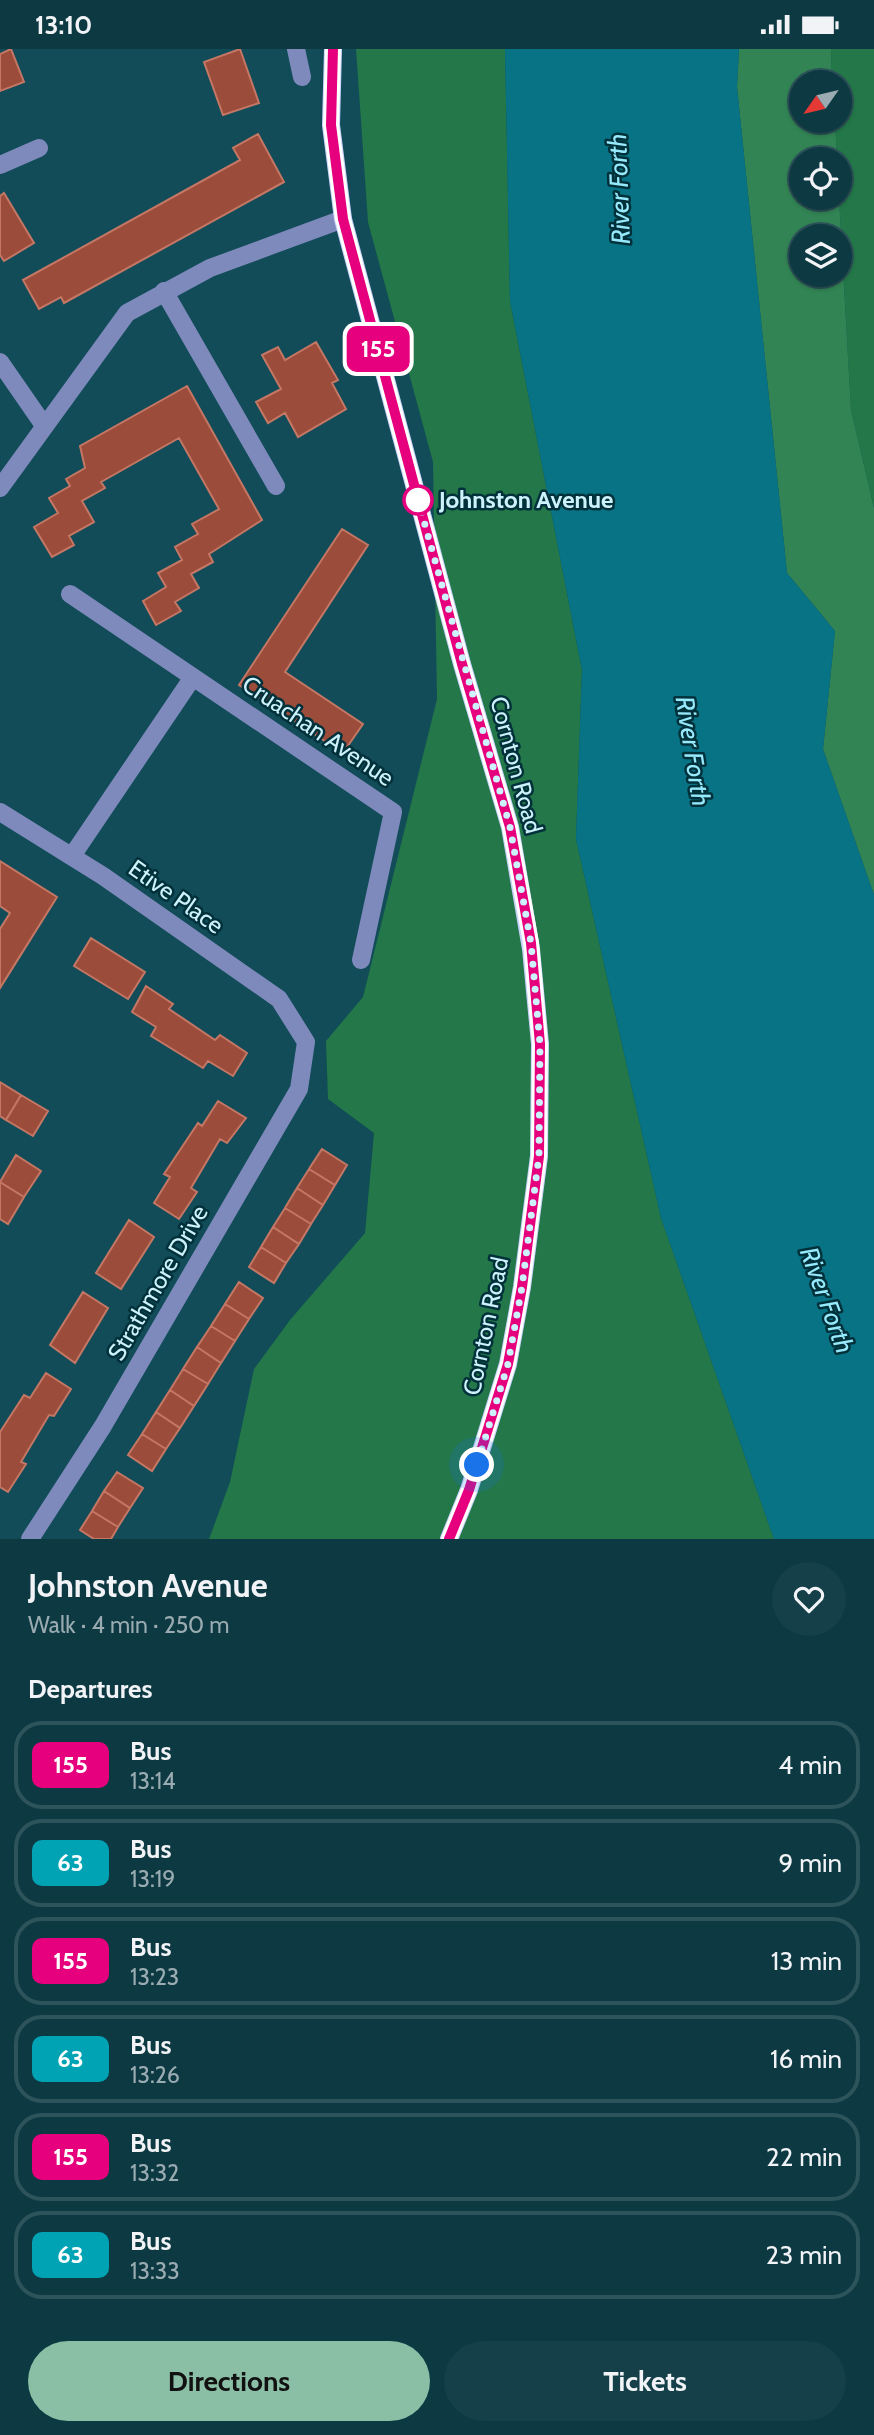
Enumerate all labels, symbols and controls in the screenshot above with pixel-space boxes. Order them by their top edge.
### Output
text: 13:10 [35,9,92,41]
north arrow [789,70,852,133]
map controls [789,70,852,287]
water label: River Forth [601,133,637,245]
button: locate [789,147,852,210]
button: layers [789,224,852,287]
line badge: 155 [338,326,418,372]
text: 155 [361,334,395,363]
marker: Johnston Avenue [403,485,433,515]
place label: Johnston Avenue [438,485,613,514]
street label: Cruachan Avenue [237,669,400,792]
street label: Cornton Road [484,693,549,836]
water label: River Forth [669,694,717,808]
street label: Etive Place [123,853,229,940]
street label: Strathmore Drive [101,1200,214,1366]
water label: River Forth [793,1242,861,1358]
street label: Cornton Road [457,1254,514,1398]
your location [459,1447,494,1482]
button: heart [772,1562,846,1636]
text: Johnston Avenue [28,1565,268,1605]
text: Walk · 4 min · 250 m [28,1611,230,1639]
text: Departures [28,1673,152,1705]
text: Bus [130,1735,171,1767]
text: 4 min [778,1749,842,1781]
text: 155 [53,1750,88,1779]
text: 13:14 [130,1767,176,1795]
text: Bus [130,1833,171,1865]
text: 9 min [779,1847,842,1879]
text: 63 [57,1848,84,1877]
text: 13:19 [130,1865,175,1893]
text: Bus [130,1931,171,1963]
text: 13 min [771,1945,842,1977]
text: 155 [53,1946,88,1975]
text: 13:23 [130,1963,179,1991]
text: Bus [130,2029,171,2061]
text: 16 min [770,2043,842,2075]
text: 63 [57,2044,84,2073]
text: 13:26 [130,2061,180,2089]
text: Bus [130,2127,171,2159]
text: 22 min [766,2141,842,2173]
text: 155 [53,2142,88,2171]
text: 13:32 [130,2159,179,2187]
text: Bus [130,2225,171,2257]
text: 23 min [766,2239,842,2271]
text: 63 [57,2240,84,2269]
text: 13:33 [130,2257,180,2285]
button: Directions [28,2341,430,2421]
button: Tickets [444,2341,846,2421]

